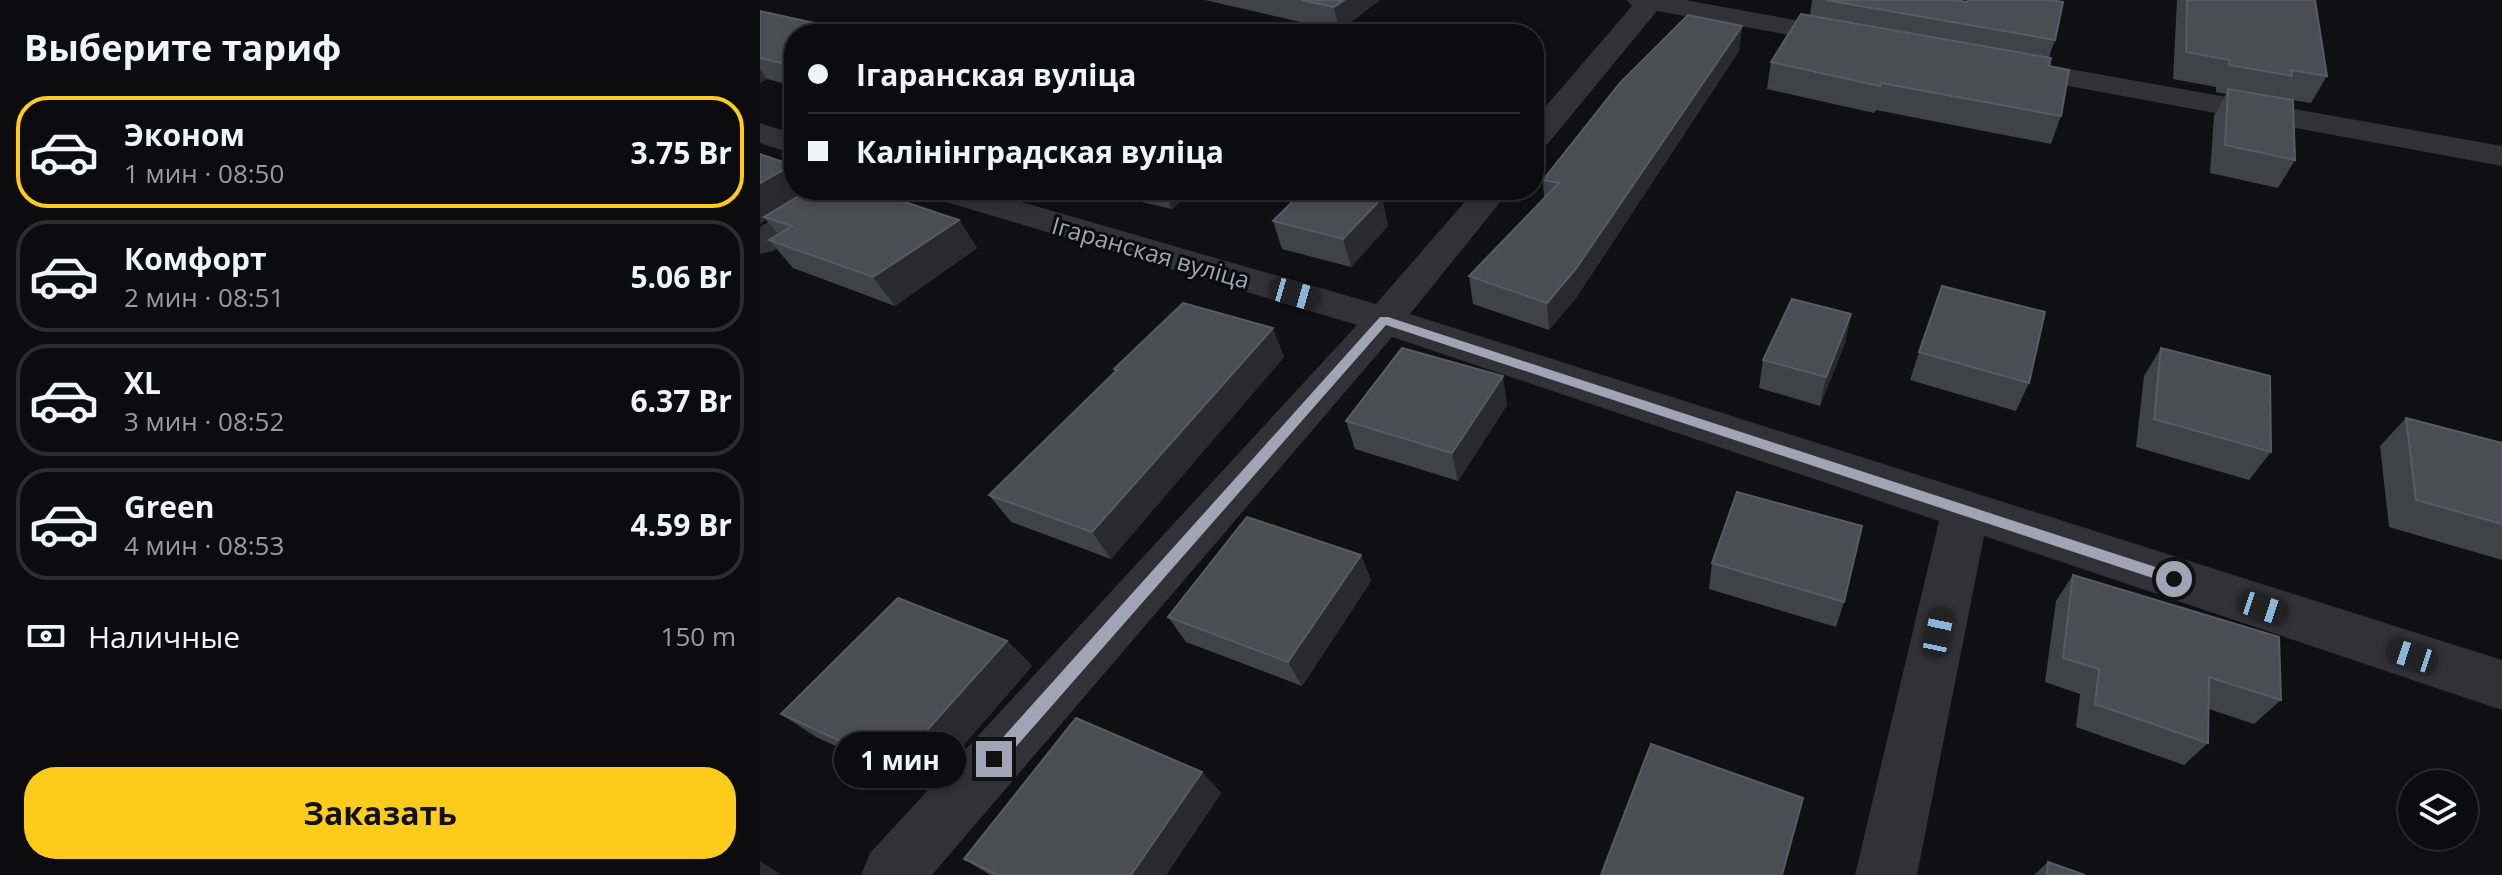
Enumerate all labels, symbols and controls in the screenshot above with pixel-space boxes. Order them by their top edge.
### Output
text: Выберите тариф [24,23,341,72]
text: Ігаранская вуліца [856,54,1136,95]
text: Эконом [124,114,245,155]
icon: car [28,116,100,188]
text: Калінінградская вуліца [856,131,1224,172]
text: 3.75 Br [630,132,732,173]
text: 1 мин · 08:50 [124,155,284,191]
street label: Ігаранская вуліца [1048,208,1254,296]
text: Комфорт [124,238,267,279]
icon: car [28,240,100,312]
text: 5.06 Br [630,256,732,297]
car [1269,276,1321,312]
text: 2 мин · 08:51 [124,279,284,315]
text: XL [124,362,161,403]
icon: car [28,364,100,436]
text: 6.37 Br [630,380,732,421]
text: 3 мин · 08:52 [124,403,284,439]
text: Green [124,486,215,527]
icon: car [28,488,100,560]
text: 4.59 Br [630,504,732,545]
text: 4 мин · 08:53 [124,527,284,563]
route start [2156,561,2192,597]
car [2236,589,2290,627]
car [1921,607,1955,659]
icon: cash [24,614,68,658]
text: Наличные [88,616,240,657]
text: 150 m [661,618,736,654]
car [2385,637,2439,675]
callout: 1 мин [834,731,966,787]
route end [976,741,1012,777]
text: 1 мин [860,742,940,778]
button: Заказать [24,767,736,859]
map controls [2398,770,2478,850]
button: layers [2398,770,2478,850]

